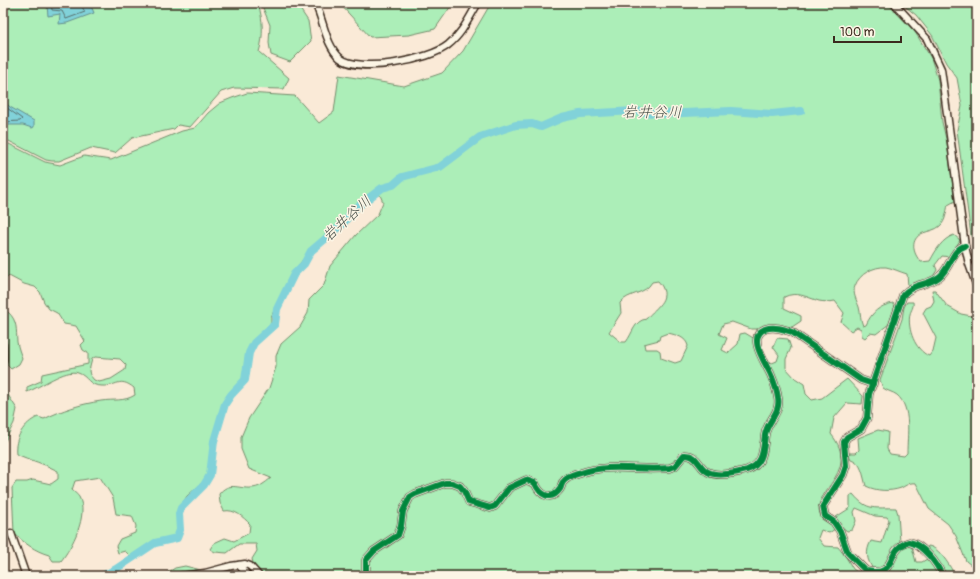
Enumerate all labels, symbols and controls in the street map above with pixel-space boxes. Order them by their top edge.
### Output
scale bar [834,18,901,44]
text: 100 m [840,25,875,40]
water label: 岩井谷川 [622,103,682,122]
water label: 岩井谷川 [318,192,376,246]

